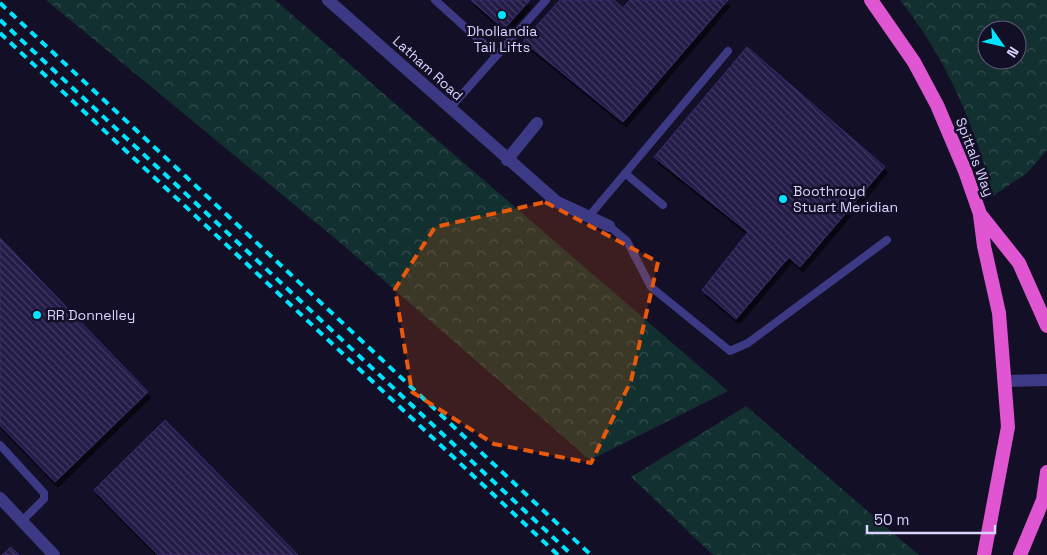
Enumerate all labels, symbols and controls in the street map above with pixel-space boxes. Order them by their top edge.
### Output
marker: Dhollandia Tail Lifts [496,9,508,21]
north arrow [977,20,1027,70]
place label: Dhollandia Tail Lifts [467,22,537,56]
street label: Latham Road [389,32,467,104]
text: N [1003,43,1023,61]
street label: Spittals Way [952,115,998,199]
place label: Boothroyd Stuart Meridian [793,182,898,216]
marker: Boothroyd Stuart Meridian [777,193,789,205]
place label: RR Donnelley [47,306,135,324]
marker: RR Donnelley [31,309,43,321]
scale bar [867,502,994,534]
text: 50 m [874,510,909,529]

